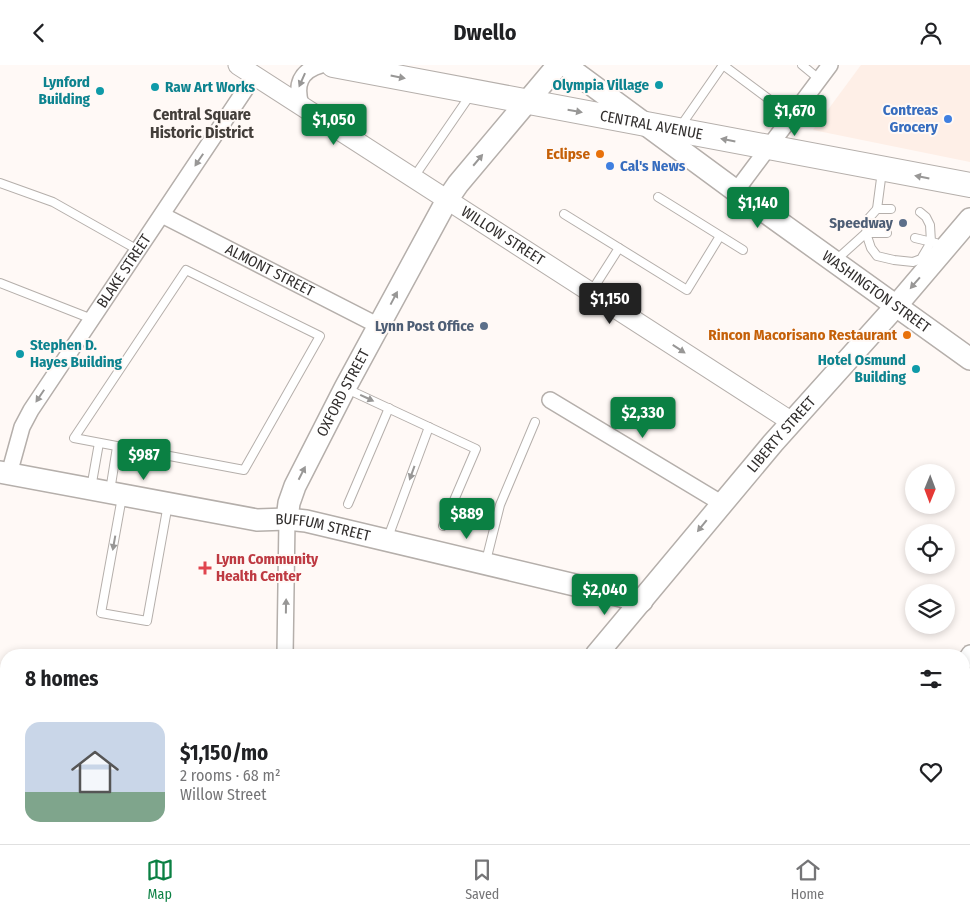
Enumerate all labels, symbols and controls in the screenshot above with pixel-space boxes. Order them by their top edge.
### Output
icon: back [25,19,53,47]
text: Dwello [453,19,517,46]
icon: person [917,19,945,47]
place label: Lynford Building [39,73,91,108]
one-way arrow [297,73,305,87]
one-way arrow [390,74,406,82]
place label: Olympia Village [553,76,649,94]
place label: Raw Art Works [165,78,256,96]
marker: Olympia Village [653,79,665,91]
marker: Raw Art Works [149,81,161,93]
marker: Lynford Building [94,85,106,97]
pin: $1,670 [754,95,836,137]
text: $1,670 [774,101,816,120]
place label: Contreas Grocery [883,101,939,136]
pin: $1,050 [293,103,375,146]
district label: Central Square Historic District [150,105,254,142]
street label: CENTRAL AVENUE [598,106,704,143]
one-way arrow [568,107,584,115]
text: $1,050 [313,110,355,129]
marker: Contreas Grocery [942,113,954,125]
one-way arrow [720,135,736,143]
place label: Eclipse [546,145,590,163]
marker: Eclipse [594,148,606,160]
one-way arrow [194,153,204,166]
one-way arrow [473,154,484,167]
place label: Cal's News [620,157,686,175]
marker: Cal's News [604,160,616,172]
one-way arrow [914,173,930,181]
pin: $1,140 [717,186,799,229]
text: $1,140 [738,193,778,212]
street label: WILLOW STREET [458,202,548,269]
place label: Speedway [829,214,894,232]
marker: Speedway [897,217,909,229]
street label: BLAKE STREET [93,231,155,311]
street label: ALMONT STREET [222,240,317,300]
street label: WASHINGTON STREET [819,247,934,337]
one-way arrow [910,276,921,289]
pin: $1,150 [569,283,651,325]
text: $1,150 [590,289,630,308]
one-way arrow [390,291,398,306]
place label: Lynn Post Office [375,317,474,335]
marker: Lynn Post Office [478,320,490,332]
place label: Rincon Macorisano Restaurant [708,326,898,344]
marker: Rincon Macorisano Restaurant [901,329,913,341]
place label: Stephen D. Hayes Building [30,336,123,371]
one-way arrow [673,344,686,354]
street label: OXFORD STREET [313,346,373,439]
marker: Stephen D. Hayes Building [14,348,26,360]
place label: Hotel Osmund Building [818,351,907,386]
marker: Hotel Osmund Building [910,363,922,375]
one-way arrow [35,390,45,403]
street label: LIBERTY STREET [743,393,819,476]
one-way arrow [360,394,374,402]
pin: $2,330 [602,397,684,439]
text: $2,330 [622,403,664,422]
pin: $987 [114,439,174,481]
text: $987 [128,445,160,464]
north arrow [905,464,955,514]
map controls [905,464,955,634]
one-way arrow [408,465,415,480]
one-way arrow [298,466,306,480]
pin: $889 [437,497,497,540]
text: $889 [451,504,483,523]
street label: BUFFUM STREET [275,510,372,545]
one-way arrow [696,520,707,533]
button: locate [905,524,955,574]
one-way arrow [110,535,118,551]
place label: Lynn Community Health Center [216,550,319,585]
marker: Lynn Community Health Center [198,561,212,575]
pin: $2,040 [564,573,646,616]
text: $2,040 [583,580,627,599]
button: layers [905,584,955,634]
one-way arrow [282,598,290,614]
icon: filters [917,665,945,693]
text: 8 homes [25,666,99,692]
text: $1,150/mo [180,740,268,766]
icon: home [65,742,125,802]
icon: heart [917,758,945,786]
text: 2 rooms · 68 m² [180,766,281,785]
text: Willow Street [180,785,266,804]
tab: Map [146,856,174,903]
tab: Saved [465,856,499,903]
tab: Home [791,856,824,903]

